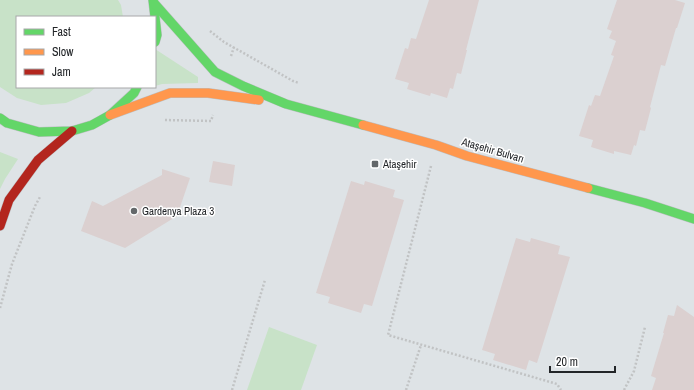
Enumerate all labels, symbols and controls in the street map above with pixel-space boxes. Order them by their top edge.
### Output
legend [16,16,156,88]
text: Fast [52,24,71,40]
text: Slow [52,44,74,60]
text: Jam [52,64,71,80]
street label: Ataşehir Bulvarı [459,134,526,166]
place label: Ataşehir [382,157,417,171]
marker: Ataşehir [370,159,380,169]
place label: Gardenya Plaza 3 [142,204,214,218]
marker: Gardenya Plaza 3 [129,206,139,216]
scale bar [550,348,615,374]
text: 20 m [556,354,578,370]

